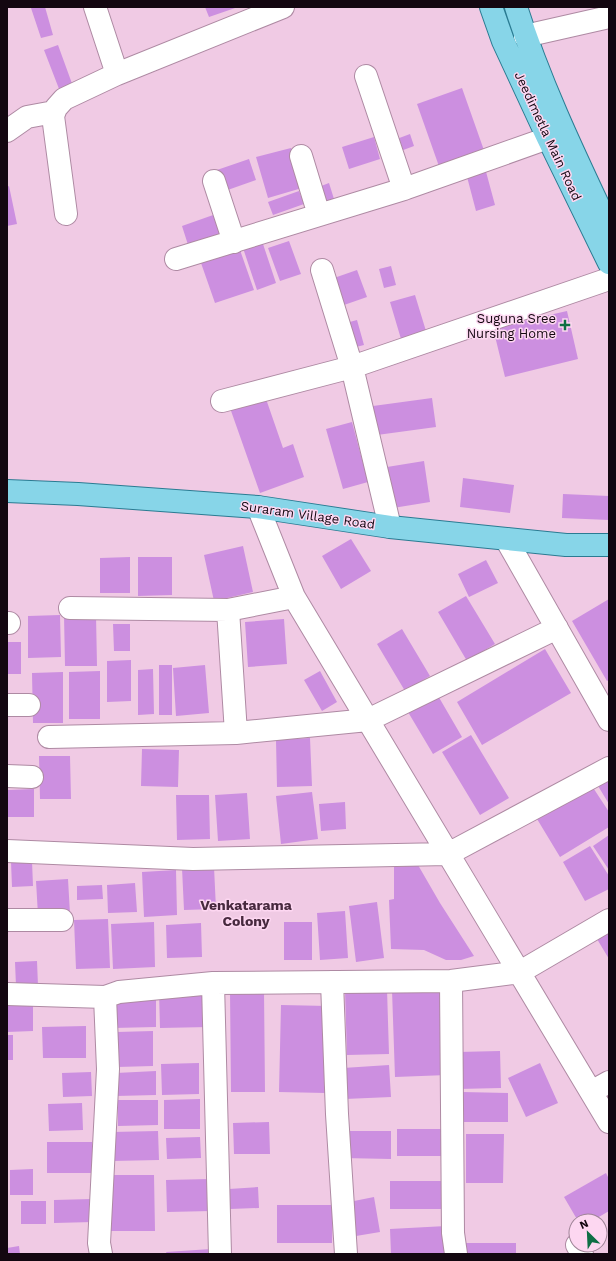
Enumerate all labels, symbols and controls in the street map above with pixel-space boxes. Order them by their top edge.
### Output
street label: Jeedimetla Main Road [512,69,584,203]
place label: Suguna Sree Nursing Home [467,311,556,341]
marker: Suguna Sree Nursing Home [559,319,571,331]
street label: Suraram Village Road [240,498,376,532]
district label: Venkatarama Colony [200,897,293,929]
north arrow [568,1213,608,1253]
text: N [578,1217,591,1232]

